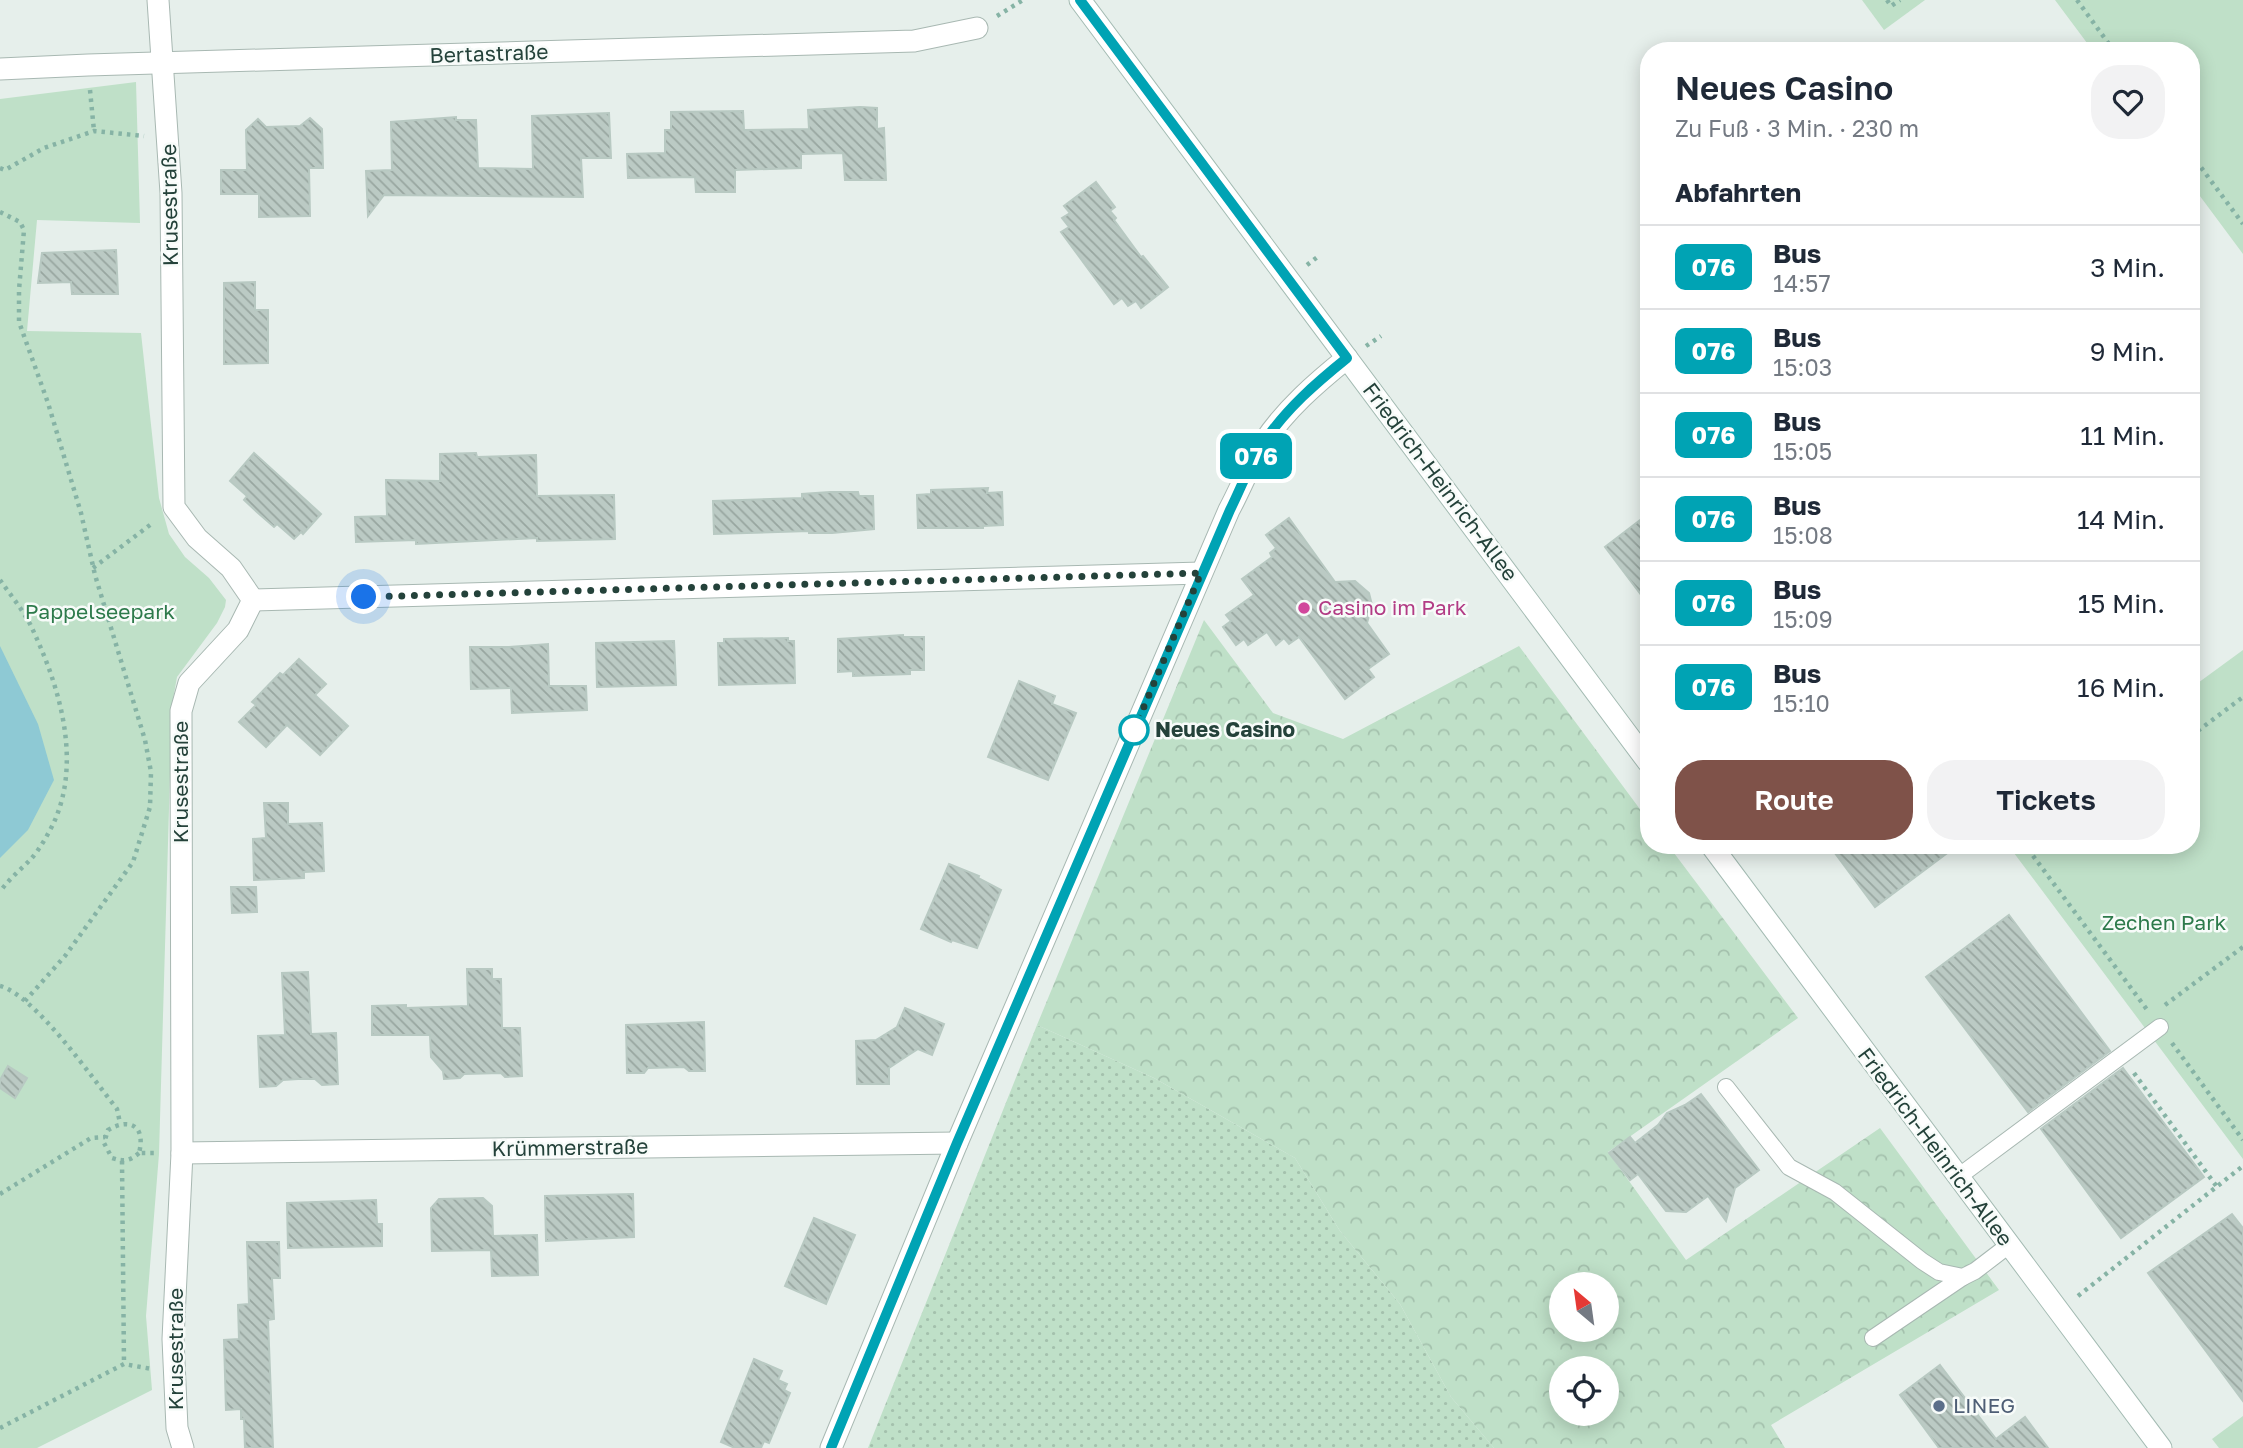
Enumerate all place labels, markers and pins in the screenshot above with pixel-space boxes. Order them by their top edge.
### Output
place label: Casino im Park [1318,594,1467,620]
marker: Casino im Park [1296,600,1312,616]
marker: Neues Casino [1119,715,1149,745]
place label: Neues Casino [1155,716,1295,742]
place label: LINEG [1953,1392,2015,1418]
marker: LINEG [1931,1398,1947,1414]

